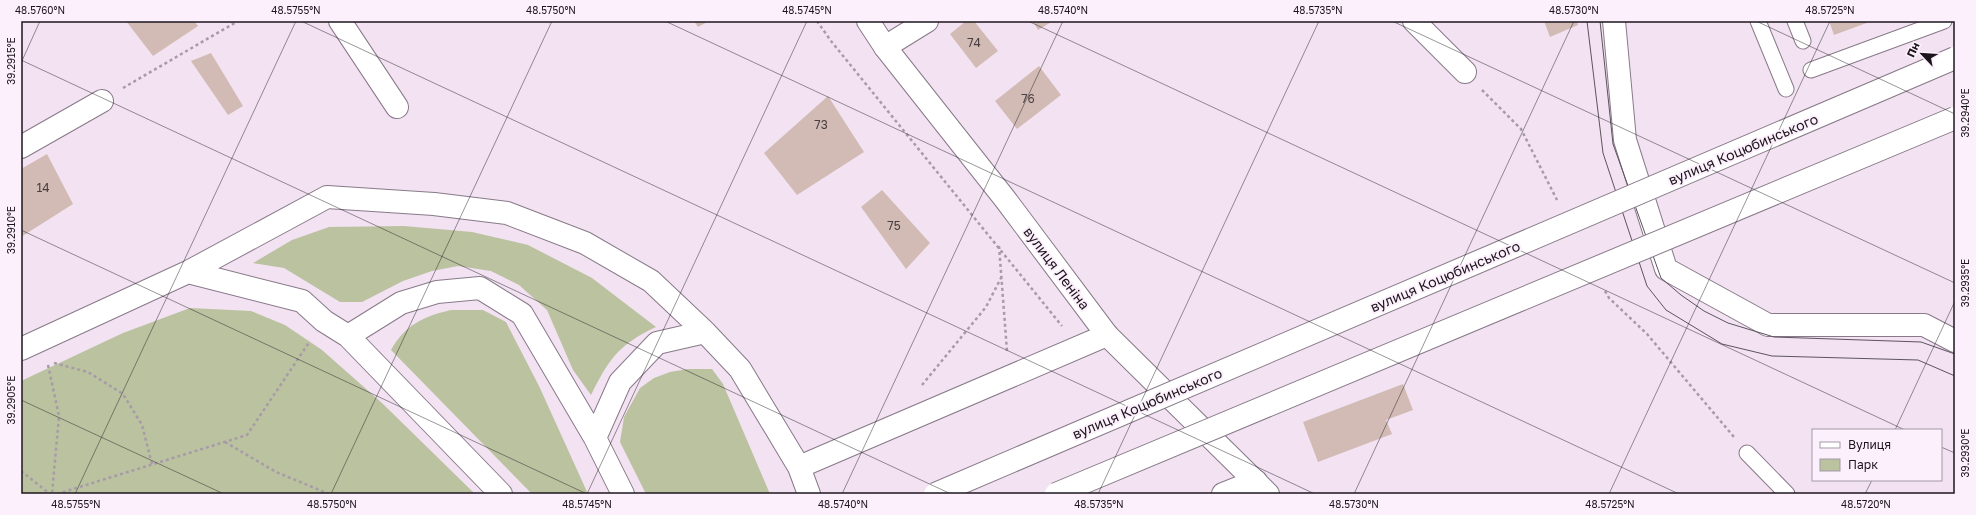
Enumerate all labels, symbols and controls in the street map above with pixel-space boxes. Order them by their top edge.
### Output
text: 48.5760°N [15,4,65,16]
text: 48.5755°N [271,4,321,16]
text: 48.5750°N [526,4,576,16]
text: 48.5745°N [782,4,832,16]
text: 48.5740°N [1038,4,1088,16]
text: 48.5735°N [1293,4,1343,16]
text: 48.5730°N [1549,4,1599,16]
text: 48.5725°N [1805,4,1855,16]
north arrow [1902,34,1942,74]
house number: 74 [967,35,981,50]
text: 39.2915°E [5,37,17,85]
text: Пн [1903,40,1922,59]
text: 39.2940°E [1959,88,1971,138]
house number: 76 [1021,91,1035,106]
street label: вулиця Коцюбинського [1666,110,1820,188]
house number: 73 [814,117,828,132]
house number: 14 [36,180,50,195]
text: 39.2910°E [5,206,17,254]
house number: 75 [887,218,901,233]
street label: вулиця Леніна [1020,223,1094,313]
street label: вулиця Коцюбинського [1368,237,1522,315]
text: 39.2935°E [1959,259,1971,307]
street label: вулиця Коцюбинського [1070,364,1224,442]
text: 39.2905°E [5,376,17,424]
legend [1812,429,1942,481]
text: 39.2930°E [1959,429,1971,477]
text: Вулиця [1848,437,1891,452]
text: Парк [1848,457,1878,472]
text: 48.5755°N [51,498,101,510]
text: 48.5750°N [307,498,357,510]
text: 48.5745°N [562,498,612,510]
text: 48.5740°N [818,498,868,510]
text: 48.5735°N [1074,498,1124,510]
text: 48.5730°N [1329,498,1379,510]
text: 48.5725°N [1585,498,1635,510]
text: 48.5720°N [1841,498,1891,510]

